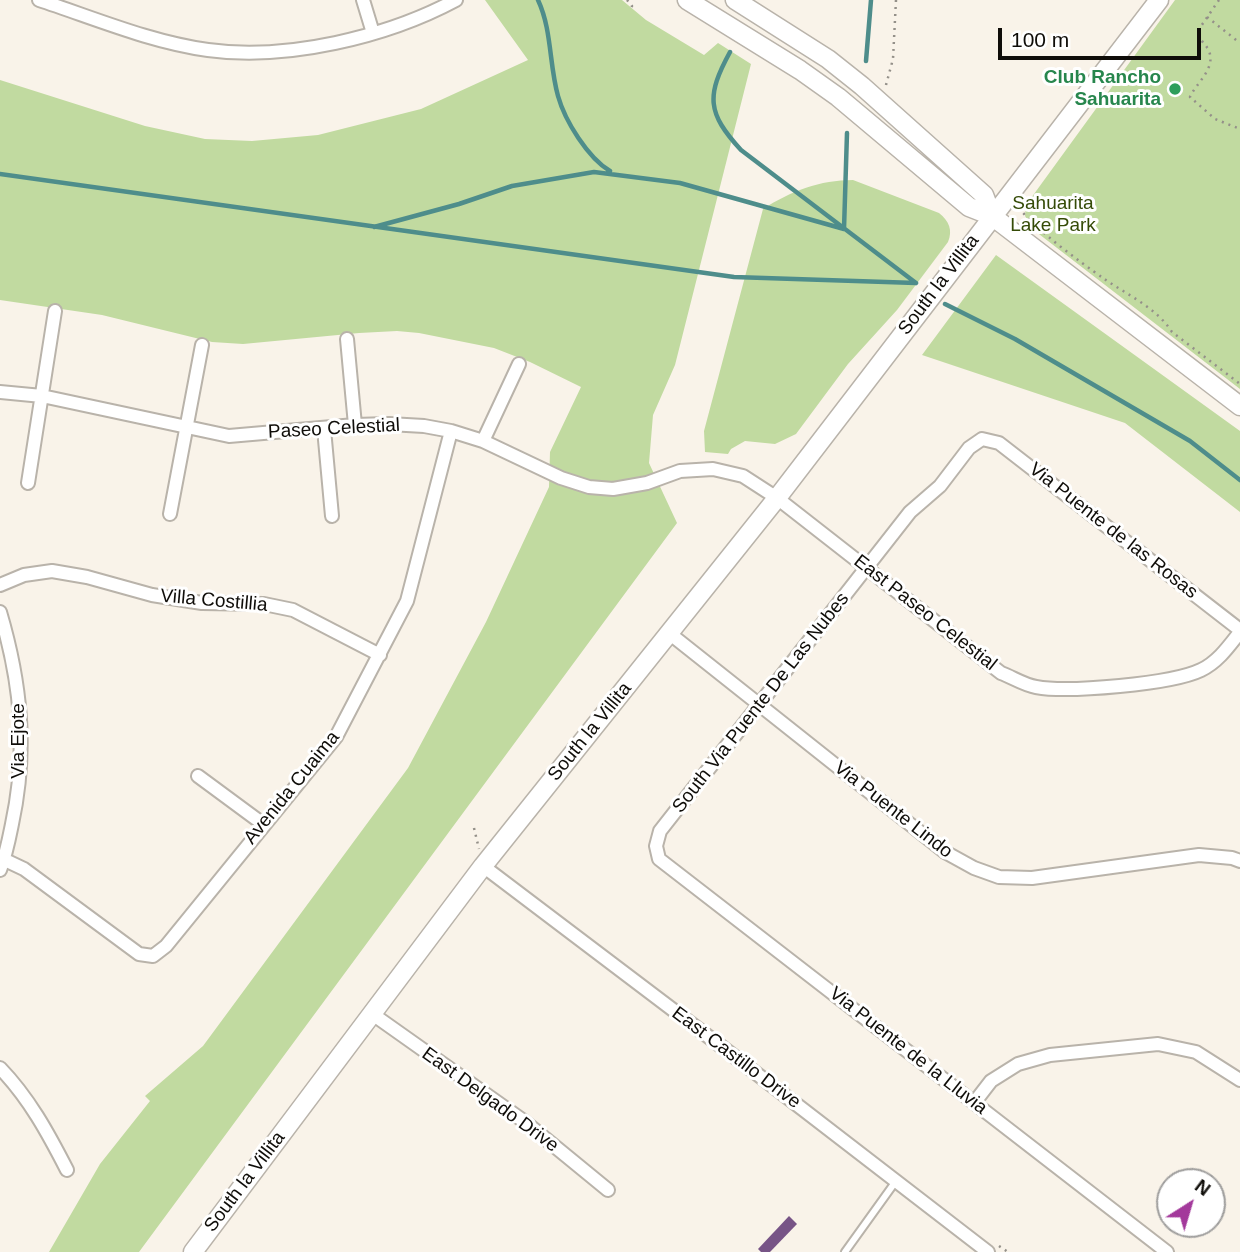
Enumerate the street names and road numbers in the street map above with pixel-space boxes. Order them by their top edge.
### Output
street label: South la Villita [894,230,984,340]
street label: Paseo Celestial [267,414,401,444]
street label: Via Puente de las Rosas [1024,458,1202,604]
street label: East Paseo Celestial [849,550,1001,676]
street label: Villa Costillia [160,585,268,617]
street label: South Via Puente De Las Nubes [668,588,854,818]
street label: South la Villita [543,678,637,786]
street label: Via Ejote [8,703,30,779]
street label: Avenida Cuaima [239,727,345,849]
street label: Via Puente Lindo [829,757,957,863]
street label: Via Puente de la Lluvia [825,982,991,1120]
street label: East Castillo Drive [667,1002,805,1114]
street label: East Delgado Drive [417,1043,563,1157]
street label: South la Villita [200,1127,290,1237]

